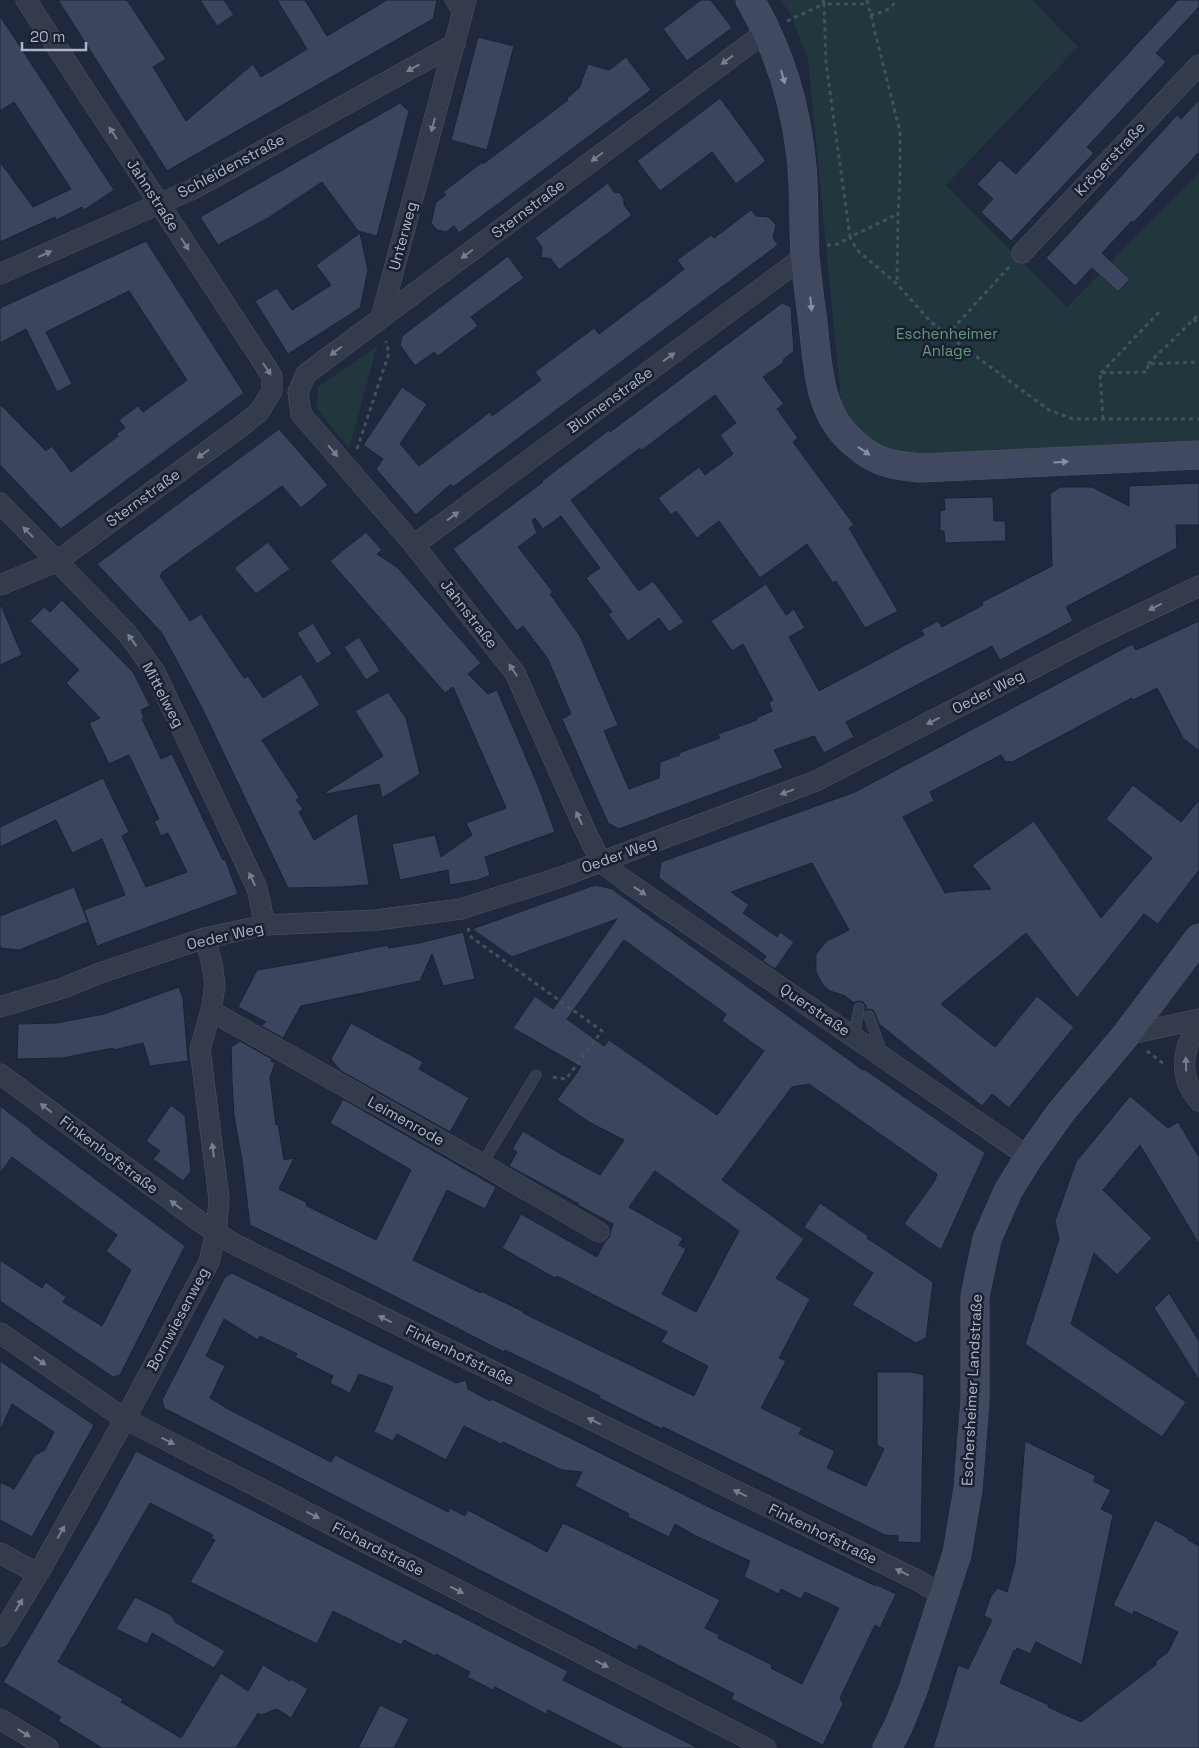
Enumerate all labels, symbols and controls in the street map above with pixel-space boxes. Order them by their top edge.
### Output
scale bar [22,20,86,52]
text: 20 m [30,27,65,46]
one-way arrow [721,55,734,65]
one-way arrow [406,63,419,72]
one-way arrow [780,69,788,84]
one-way arrow [429,117,437,132]
street label: Krögerstraße [1070,117,1149,200]
one-way arrow [108,127,117,140]
street label: Schleidenstraße [174,129,288,202]
one-way arrow [591,152,604,163]
street label: Jahnstraße [123,155,184,235]
street label: Sternstraße [487,175,568,242]
street label: Unterweg [384,199,421,272]
one-way arrow [180,238,190,251]
one-way arrow [461,249,474,260]
one-way arrow [37,250,52,259]
one-way arrow [807,297,815,313]
park label: Eschenheimer Anlage [896,324,998,360]
one-way arrow [330,346,343,357]
one-way arrow [662,352,676,362]
street label: Blumenstraße [563,362,656,437]
one-way arrow [262,363,272,376]
one-way arrow [327,445,338,458]
one-way arrow [857,446,871,456]
one-way arrow [196,449,210,459]
one-way arrow [1053,457,1069,465]
street label: Sternstraße [102,464,183,531]
one-way arrow [446,510,459,521]
one-way arrow [22,527,34,539]
street label: Jahnstraße [437,575,502,652]
one-way arrow [1148,603,1162,611]
one-way arrow [127,634,137,647]
street label: Mittelweg [138,659,189,731]
one-way arrow [508,663,517,677]
street label: Oeder Weg [949,665,1027,718]
one-way arrow [925,717,940,725]
one-way arrow [779,788,794,796]
one-way arrow [575,811,583,825]
street label: Oeder Weg [579,832,659,877]
one-way arrow [248,871,257,886]
one-way arrow [634,886,647,896]
street label: Oeder Weg [185,917,265,954]
street label: Querstraße [777,979,854,1040]
one-way arrow [1182,1056,1190,1072]
street label: Leimenrode [365,1092,448,1149]
one-way arrow [40,1102,53,1113]
street label: Finkenhofstraße [56,1111,162,1198]
one-way arrow [209,1141,217,1157]
one-way arrow [170,1199,183,1210]
street label: Bornwiesenweg [142,1264,213,1374]
street label: Eschersheimer Landstraße [957,1293,986,1487]
one-way arrow [378,1315,393,1323]
street label: Finkenhofstraße [403,1320,518,1389]
one-way arrow [34,1356,47,1366]
one-way arrow [587,1417,601,1425]
one-way arrow [161,1437,176,1445]
one-way arrow [733,1489,747,1497]
street label: Finkenhofstraße [766,1499,881,1568]
one-way arrow [306,1511,320,1519]
street label: Fichardstraße [329,1517,427,1580]
one-way arrow [57,1525,66,1538]
one-way arrow [894,1568,909,1577]
one-way arrow [450,1586,465,1594]
one-way arrow [14,1599,23,1612]
one-way arrow [595,1660,609,1668]
one-way arrow [17,1729,31,1738]

